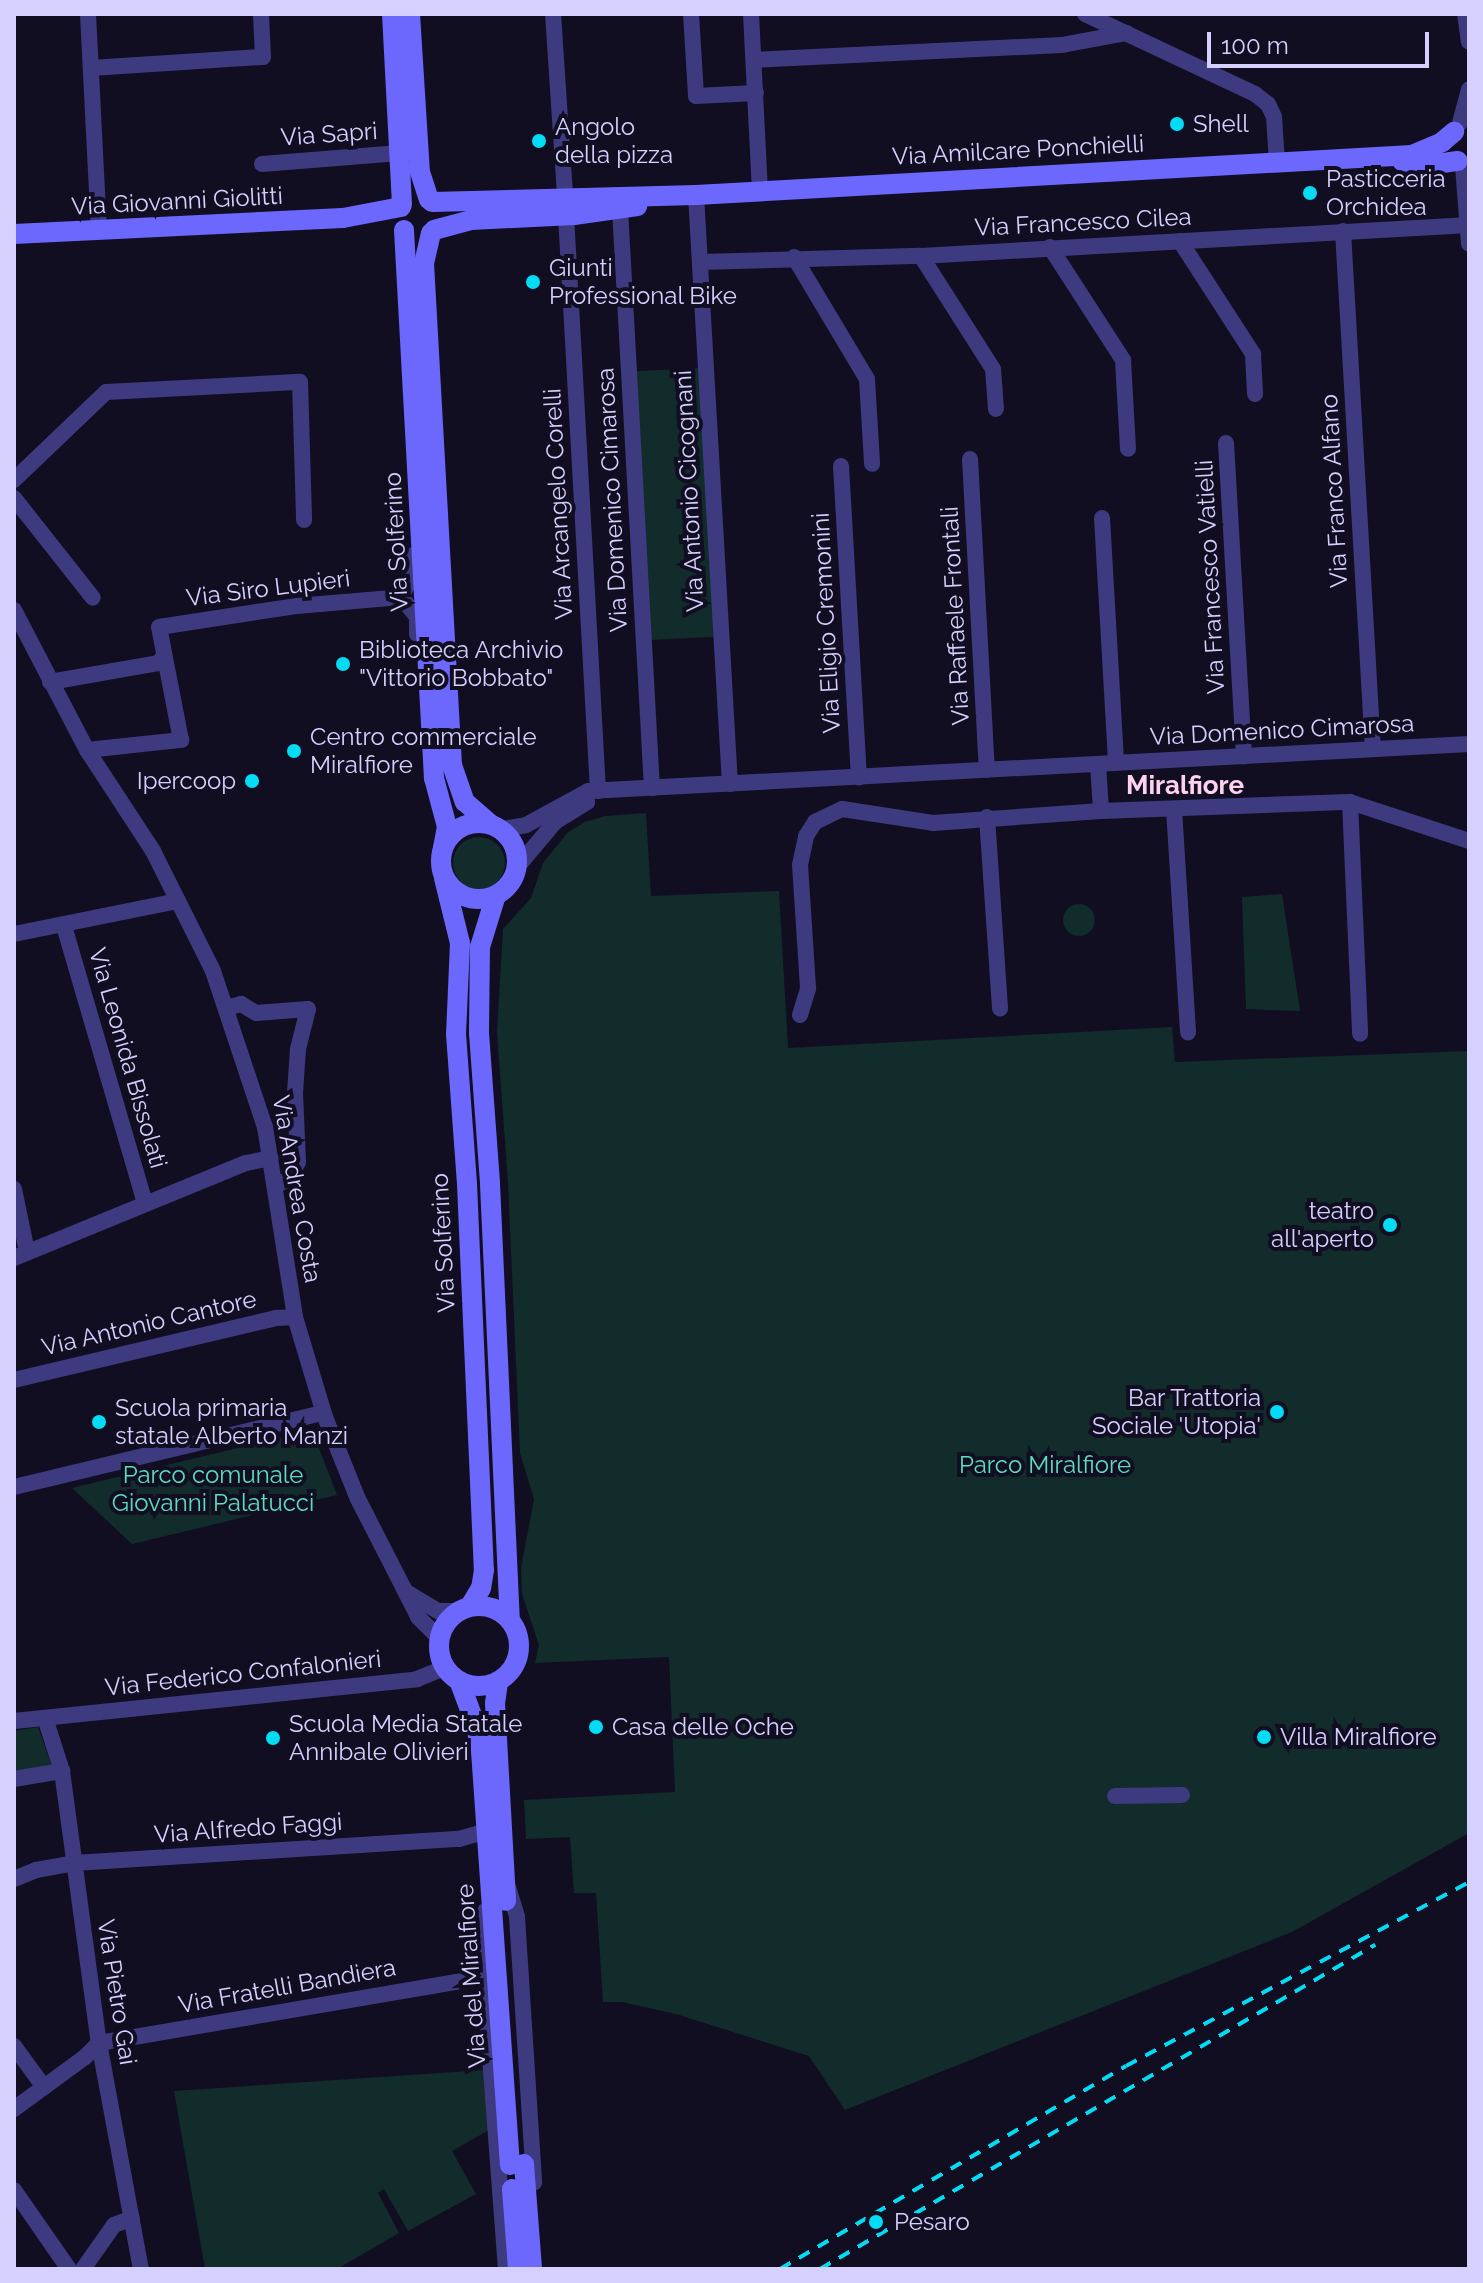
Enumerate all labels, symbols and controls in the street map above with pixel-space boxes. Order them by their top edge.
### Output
scale bar [1211,16,1433,66]
text: 100 m [1221,31,1289,60]
place label: Shell [1193,110,1249,138]
place label: Angolo della pizza [555,113,673,169]
marker: Shell [1168,115,1186,133]
street label: Via Sapri [280,116,378,152]
street label: Via Amilcare Ponchielli [891,129,1145,171]
marker: Angolo della pizza [530,132,548,150]
place label: Pasticceria Orchidea [1326,165,1446,221]
street label: Via Giovanni Giolitti [71,181,283,221]
marker: Pasticceria Orchidea [1301,184,1319,202]
street label: Via Francesco Cilea [974,202,1192,242]
place label: Giunti Professional Bike [549,254,737,310]
marker: Giunti Professional Bike [524,273,542,291]
street label: Via Domenico Cimarosa [591,367,633,633]
street label: Via Antonio Cicognani [668,369,710,613]
street label: Via Arcangelo Corelli [538,387,578,621]
street label: Via Franco Alfano [1315,393,1353,589]
street label: Via Francesco Vatielli [1189,459,1231,695]
street label: Via Solferino [378,472,414,612]
street label: Via Raffaele Frontali [935,506,975,726]
street label: Via Eligio Cremonini [806,512,846,734]
street label: Via Siro Lupieri [184,564,352,612]
place label: Biblioteca Archivio "Vittorio Bobbato" [359,636,564,692]
marker: Biblioteca Archivio "Vittorio Bobbato" [334,655,352,673]
street label: Via Domenico Cimarosa [1149,709,1415,751]
place label: Centro commerciale Miralfiore [310,723,537,779]
marker: Centro commerciale Miralfiore [285,742,303,760]
place label: Ipercoop [137,767,236,795]
district label: Miralfiore [1126,770,1244,802]
marker: Ipercoop [243,772,261,790]
street label: Via Leonida Bissolati [83,945,173,1171]
street label: Via Andrea Costa [266,1093,328,1285]
street label: Via Solferino [425,1173,461,1313]
place label: teatro all'aperto [1271,1197,1374,1253]
marker: teatro all'aperto [1381,1216,1399,1234]
street label: Via Antonio Cantore [38,1284,260,1362]
place label: Bar Trattoria Sociale 'Utopia' [1092,1384,1261,1440]
place label: Scuola primaria statale Alberto Manzi [115,1394,349,1450]
marker: Bar Trattoria Sociale 'Utopia' [1268,1403,1286,1421]
marker: Scuola primaria statale Alberto Manzi [90,1413,108,1431]
park label: Parco Miralfiore [959,1451,1131,1479]
park label: Parco comunale Giovanni Palatucci [112,1461,314,1517]
street label: Via Federico Confalonieri [103,1644,383,1702]
place label: Scuola Media Statale Annibale Olivieri [289,1710,522,1766]
place label: Casa delle Oche [612,1713,794,1741]
marker: Casa delle Oche [587,1718,605,1736]
place label: Villa Miralfiore [1280,1723,1437,1751]
marker: Villa Miralfiore [1255,1728,1273,1746]
marker: Scuola Media Statale Annibale Olivieri [264,1729,282,1747]
street label: Via Alfredo Faggi [153,1807,343,1849]
street label: Via del Miralfiore [450,1883,492,2069]
street label: Via Pietro Gai [91,1917,143,2067]
street label: Via Fratelli Bandiera [176,1953,398,2019]
place label: Pesaro [894,2208,970,2236]
marker: Pesaro [865,2211,887,2233]

